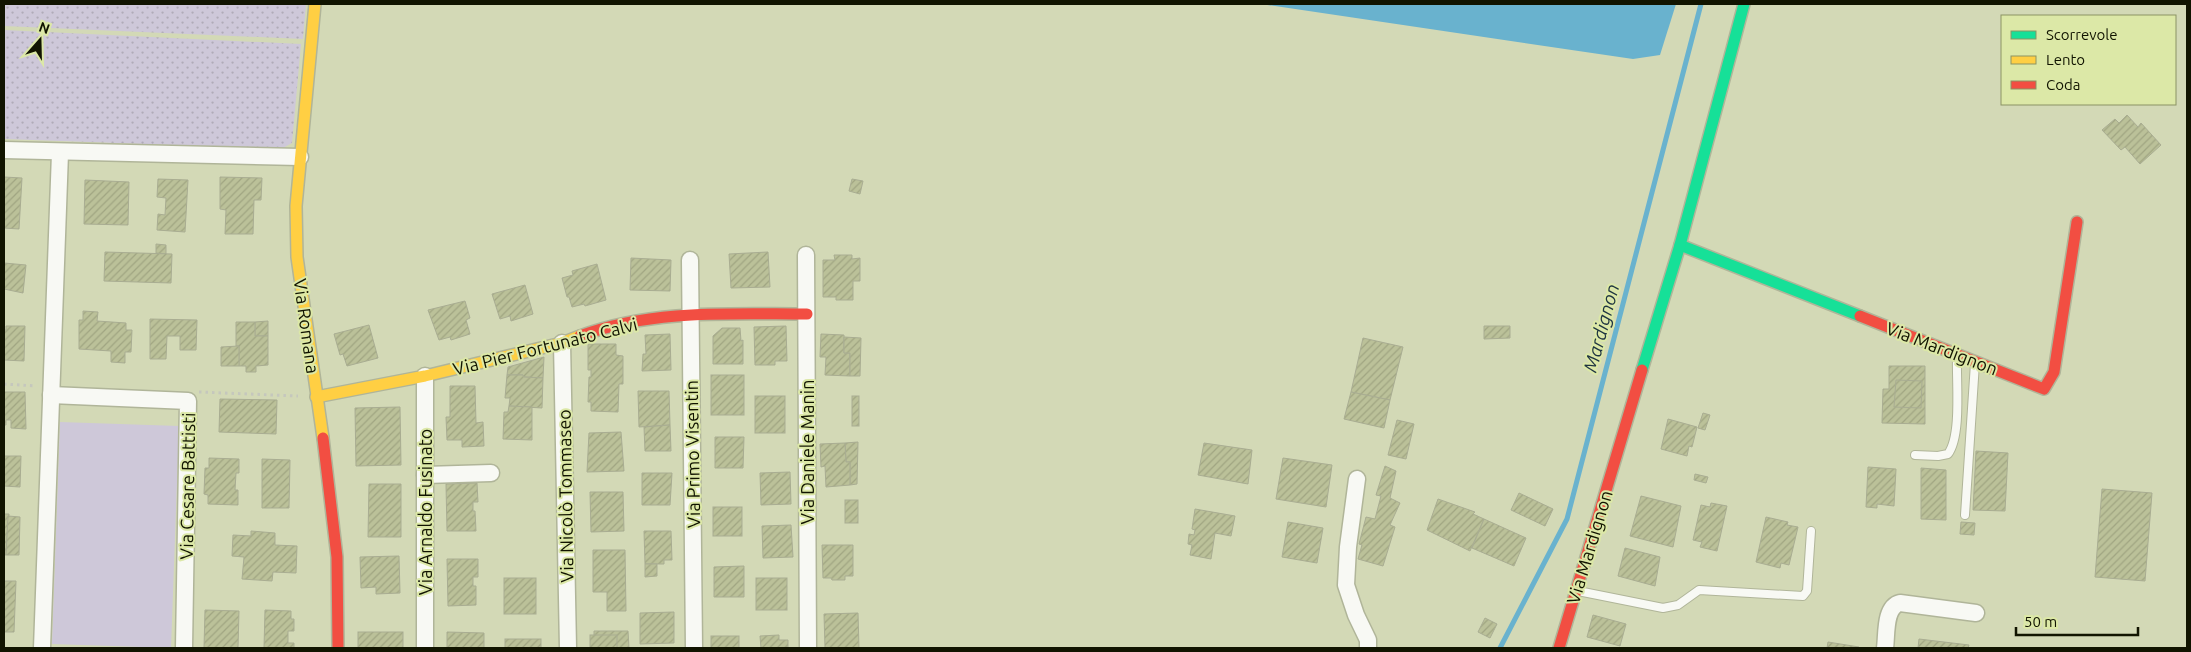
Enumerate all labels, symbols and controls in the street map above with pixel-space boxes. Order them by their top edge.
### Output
north arrow [15,15,65,65]
legend [2001,15,2176,105]
text: N [37,18,52,37]
text: Scorrevole [2046,26,2117,43]
text: Lento [2046,51,2085,68]
text: Coda [2046,76,2080,93]
street label: Via Romana [290,277,324,375]
water label: Mardignon [1579,281,1623,375]
street label: Via Pier Fortunato Calvi [451,313,639,379]
street label: Via Mardignon [1883,318,2001,378]
street label: Via Primo Visentin [681,380,703,528]
street label: Via Daniele Manin [797,380,817,524]
street label: Via Nicolò Tommaseo [553,409,577,583]
street label: Via Cesare Battisti [176,412,198,560]
street label: Via Arnaldo Fusinato [415,429,435,595]
street label: Via Mardignon [1562,488,1616,606]
scale bar [2016,604,2138,636]
text: 50 m [2024,613,2057,630]

